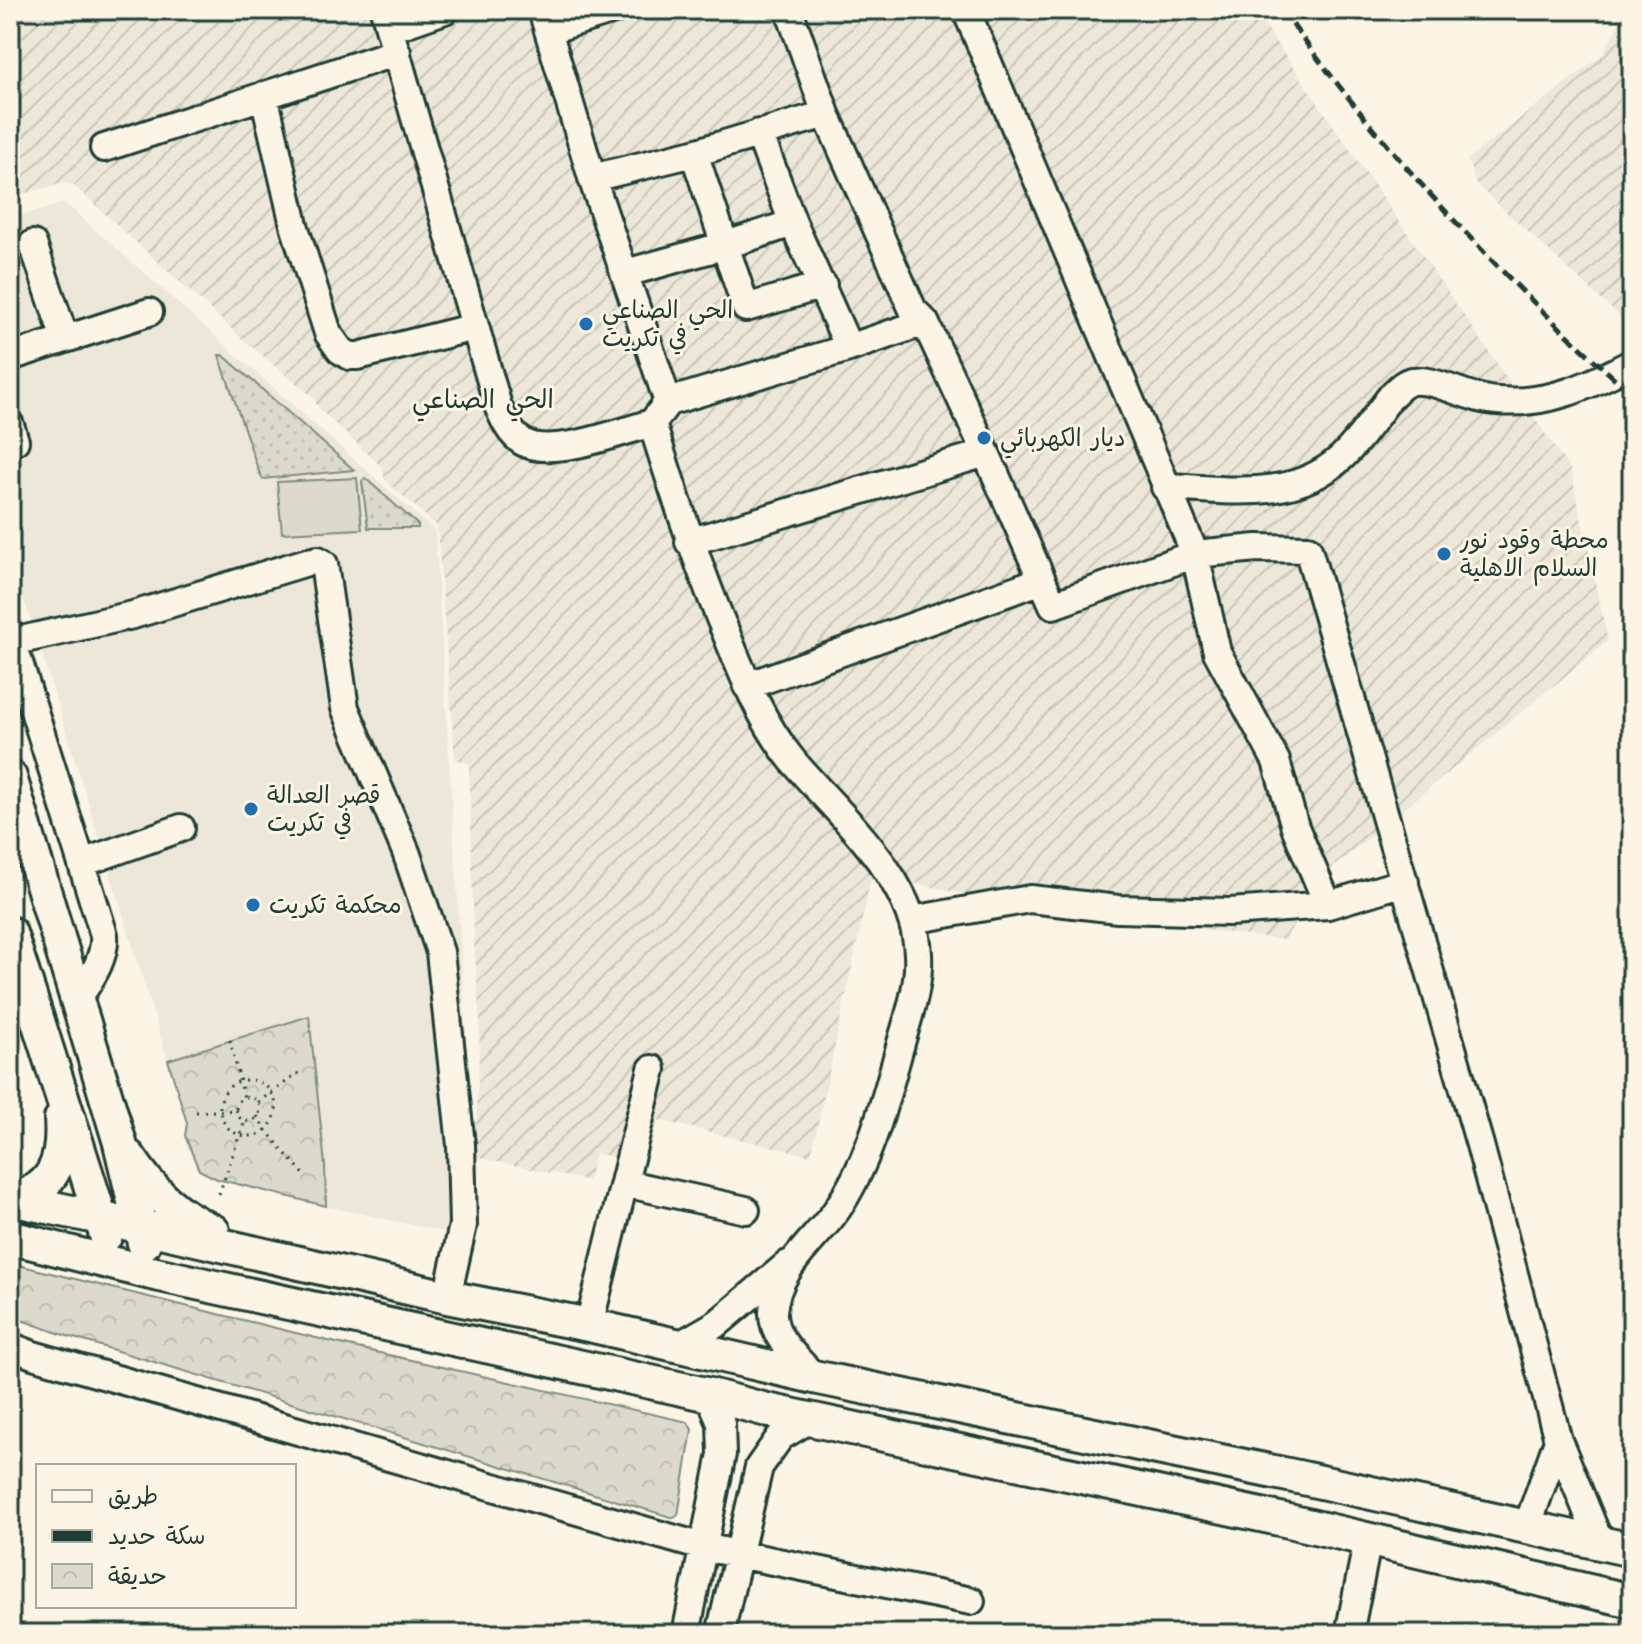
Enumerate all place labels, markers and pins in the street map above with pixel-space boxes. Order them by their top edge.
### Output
place label: الحي الصناعي في تكريت [602,294,733,356]
marker: الحي الصناعي في تكريت [577,315,595,333]
place label: ديار الكهربائي [1000,422,1126,459]
marker: ديار الكهربائي [975,429,993,447]
place label: محطة وقود نور السلام الاهلية [1459,524,1609,586]
marker: محطة وقود نور السلام الاهلية [1435,545,1453,563]
place label: قصر العدالة في تكريت [267,779,381,841]
marker: قصر العدالة في تكريت [242,800,260,818]
place label: محكمة تكريت [269,889,402,923]
marker: محكمة تكريت [244,896,262,914]

